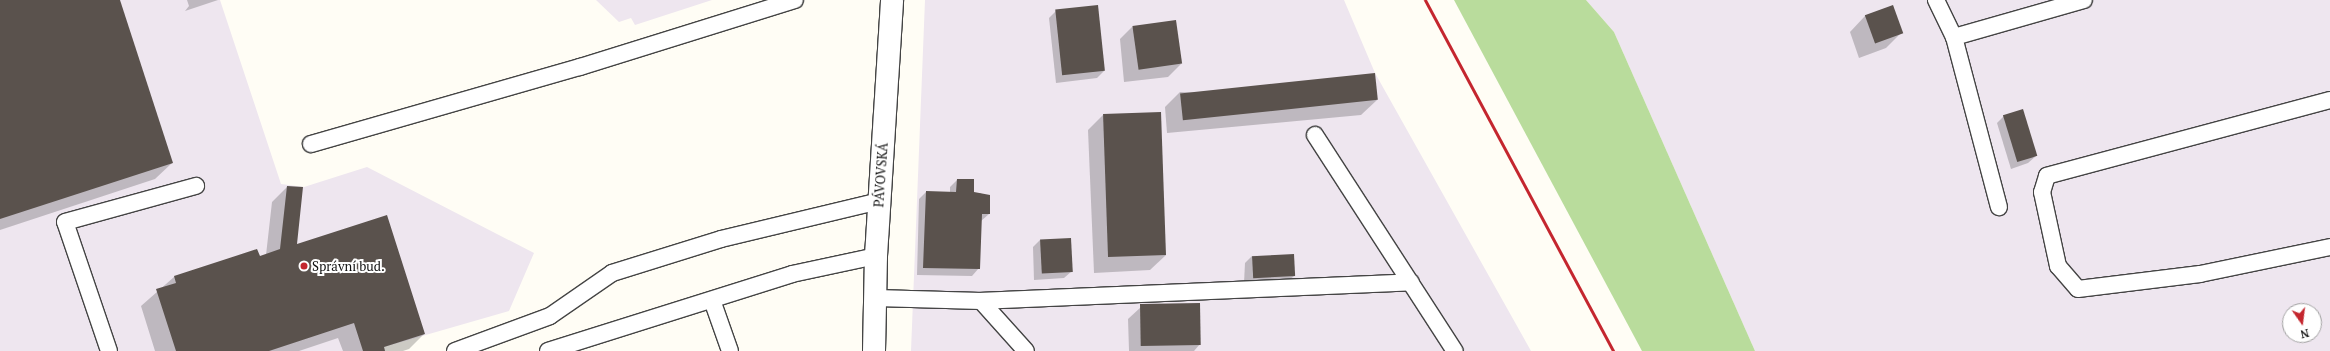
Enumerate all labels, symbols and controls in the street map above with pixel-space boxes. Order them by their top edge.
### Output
street label: PÁVOVSKÁ [871,142,891,208]
place label: Správní bud. [312,258,385,274]
marker: Správní bud. [299,261,309,271]
north arrow [2282,303,2322,343]
text: N [2299,326,2310,341]

